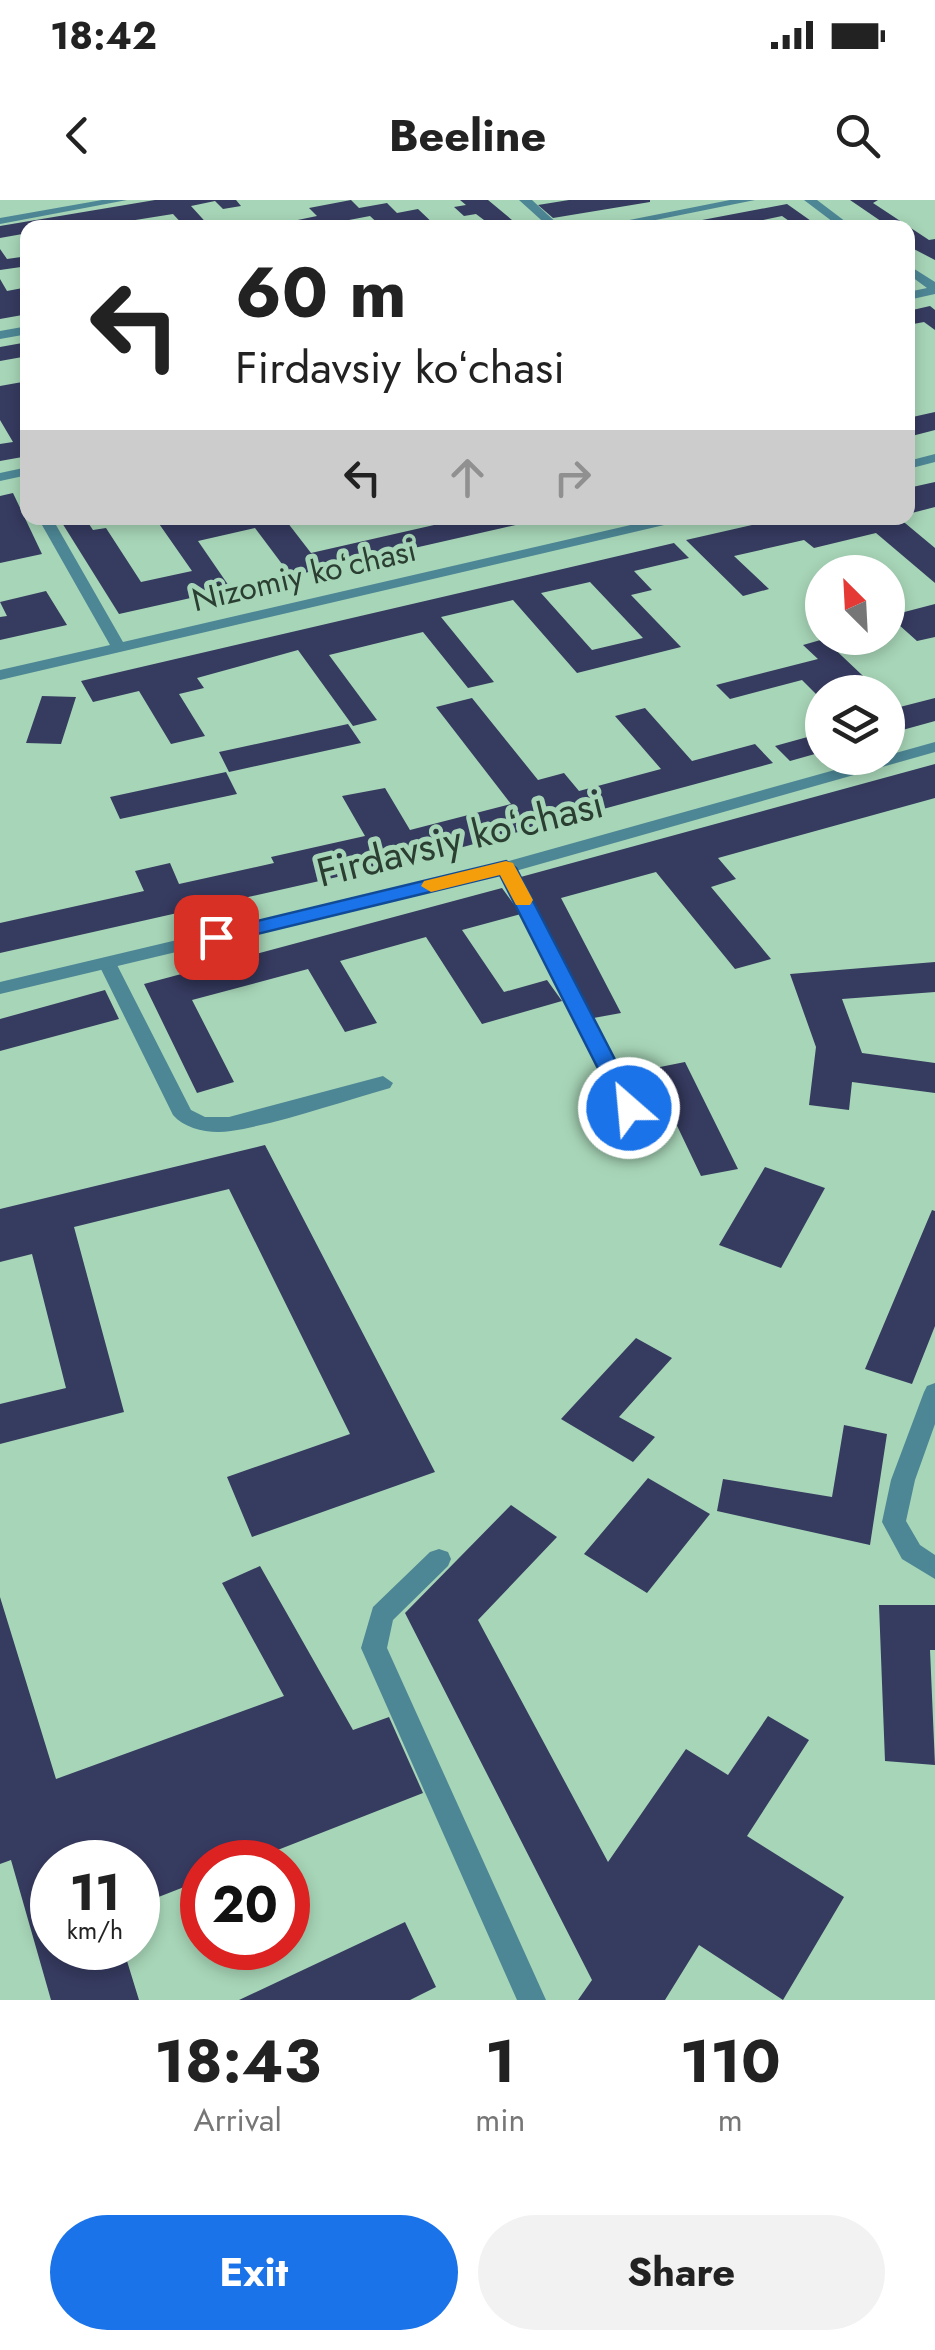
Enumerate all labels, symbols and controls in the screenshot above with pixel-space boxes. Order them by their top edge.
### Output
text: 18:42 [50,8,157,63]
text: Beeline [389,103,546,168]
icon: back [50,108,105,163]
icon: search [830,108,885,163]
text: 60 m [235,242,407,343]
icon: left [70,260,200,390]
text: Firdavsiy koʻchasi [235,335,565,400]
icon: left [335,450,390,505]
icon: ahead [440,450,495,505]
icon: right [545,450,600,505]
street label: Nizomiy koʻchasi [187,527,421,623]
north arrow [805,555,905,655]
map controls [805,555,905,775]
button: layers [805,675,905,775]
street label: Firdavsiy koʻchasi [311,774,609,902]
pin [174,895,259,980]
icon: arrive [189,910,244,965]
position arrow [577,1056,681,1160]
speed limit sign: 20 [180,1840,310,1970]
text: 11 [70,1856,120,1929]
text: km/h [67,1912,123,1948]
text: 18:43 [154,2018,321,2105]
text: 1 [485,2018,516,2105]
text: 110 [680,2018,781,2105]
text: Arrival [194,2097,282,2143]
text: min [475,2097,525,2143]
text: m [718,2097,743,2143]
button: Exit [50,2215,458,2330]
button: Share [478,2215,885,2330]

